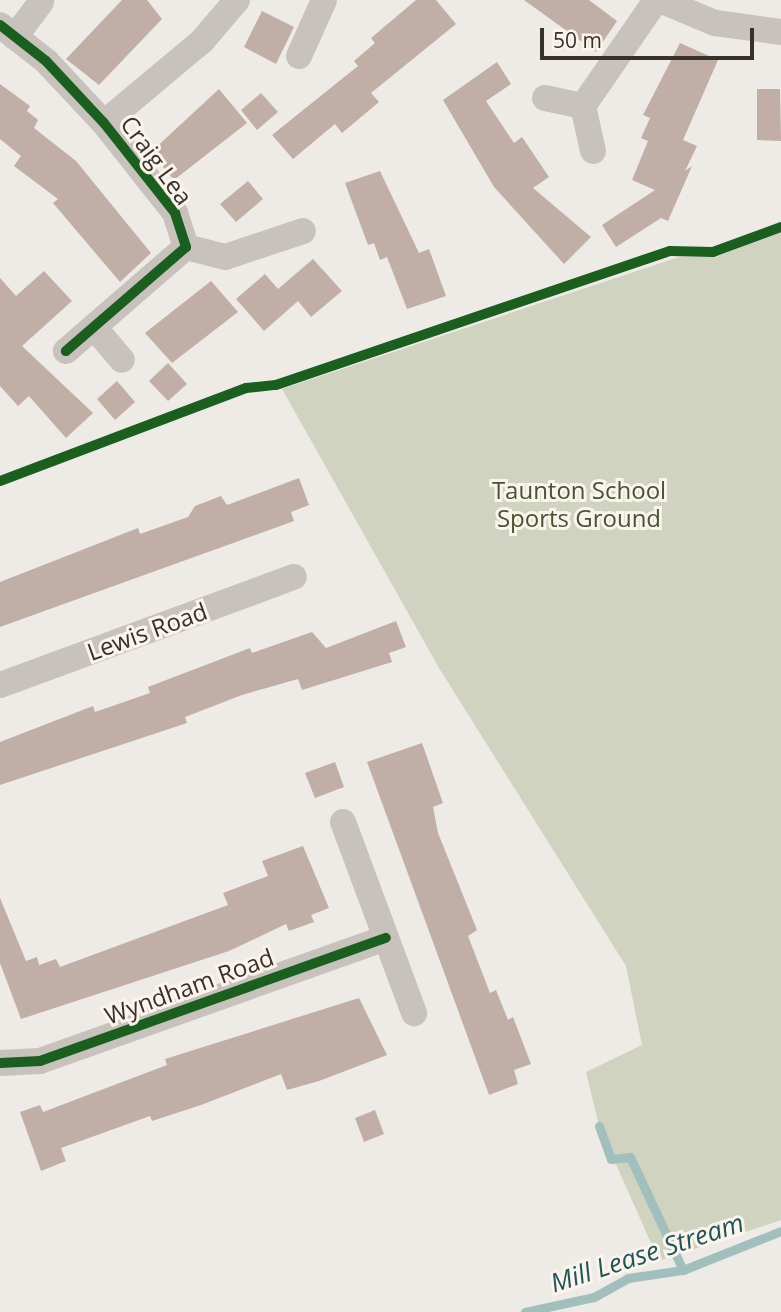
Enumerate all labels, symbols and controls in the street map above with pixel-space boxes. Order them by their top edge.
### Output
scale bar [543,14,756,58]
text: 50 m [553,26,602,54]
street label: Craig Lea [115,110,199,210]
park label: Taunton School Sports Ground [492,476,666,532]
street label: Lewis Road [83,596,211,666]
street label: Wyndham Road [101,942,277,1030]
water label: Mill Lease Stream [546,1207,748,1299]

